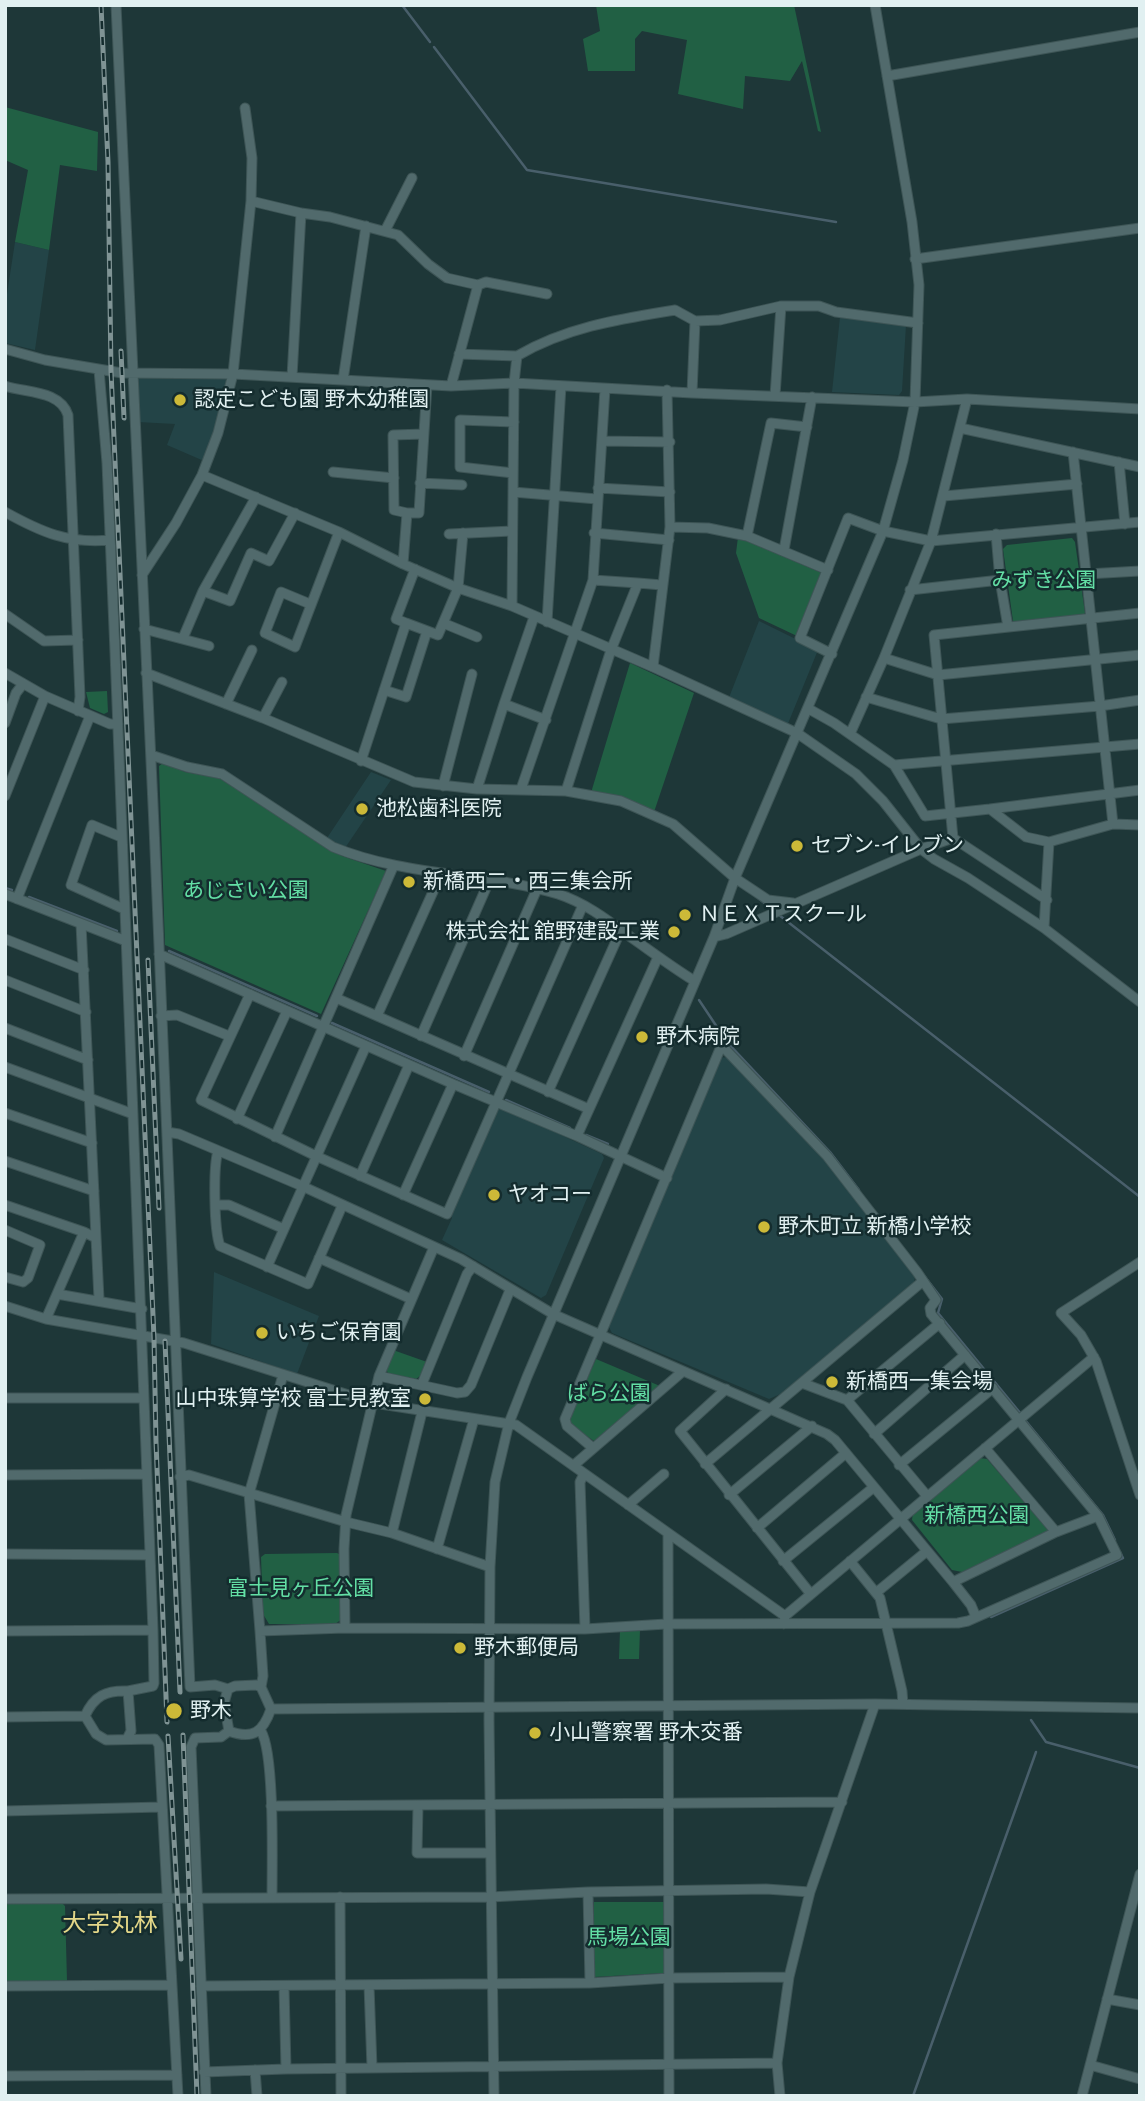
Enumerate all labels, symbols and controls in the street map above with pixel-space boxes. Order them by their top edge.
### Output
place label: 認定こども園 野木幼稚園 [194,387,429,413]
marker: 認定こども園 野木幼稚園 [172,392,188,408]
park label: みずき公園 [992,568,1096,594]
place label: 池松歯科医院 [376,796,502,822]
marker: 池松歯科医院 [354,801,370,817]
place label: セブン-イレブン [811,833,964,859]
marker: セブン-イレブン [789,838,805,854]
place label: 新橋西二・西三集会所 [423,869,633,895]
marker: 新橋西二・西三集会所 [401,874,417,890]
park label: あじさい公園 [183,878,309,904]
place label: ＮＥＸＴスクール [699,902,867,928]
marker: ＮＥＸＴスクール [677,907,693,923]
place label: 株式会社 舘野建設工業 [446,919,660,945]
marker: 株式会社 舘野建設工業 [666,924,682,940]
place label: 野木病院 [656,1024,740,1050]
marker: 野木病院 [634,1029,650,1045]
place label: ヤオコー [508,1182,592,1208]
marker: ヤオコー [486,1187,502,1203]
place label: 野木町立 新橋小学校 [778,1214,971,1240]
marker: 野木町立 新橋小学校 [756,1219,772,1235]
place label: いちご保育園 [276,1320,402,1346]
marker: いちご保育園 [254,1325,270,1341]
place label: 新橋西一集会場 [846,1369,993,1395]
marker: 新橋西一集会場 [824,1374,840,1390]
park label: ばら公園 [567,1381,651,1407]
place label: 山中珠算学校 富士見教室 [176,1386,411,1412]
marker: 山中珠算学校 富士見教室 [417,1391,433,1407]
park label: 新橋西公園 [925,1503,1029,1529]
park label: 富士見ヶ丘公園 [228,1576,374,1602]
place label: 野木郵便局 [474,1635,579,1661]
marker: 野木郵便局 [452,1640,468,1656]
place label: 野木 [190,1698,232,1724]
marker: 野木 [164,1701,184,1721]
place label: 小山警察署 野木交番 [549,1720,742,1746]
marker: 小山警察署 野木交番 [527,1725,543,1741]
district label: 大字丸林 [62,1910,158,1938]
park label: 馬場公園 [587,1925,671,1951]

